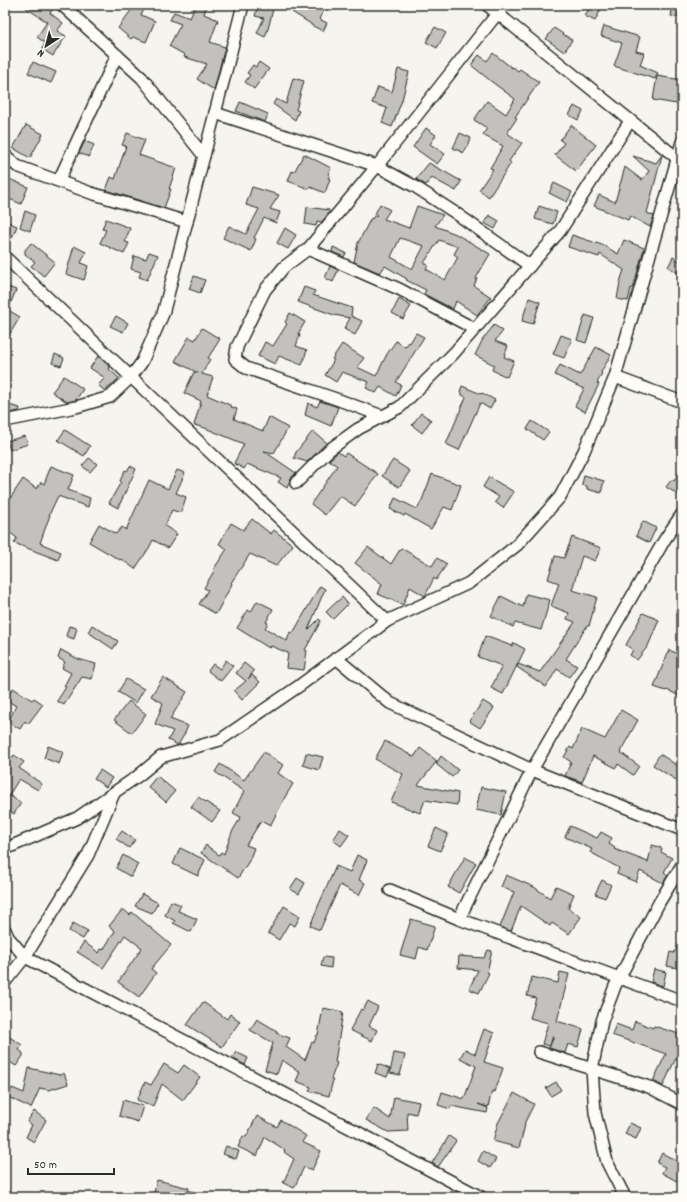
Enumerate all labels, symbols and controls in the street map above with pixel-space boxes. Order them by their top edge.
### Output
north arrow [26,26,66,66]
text: N [34,44,48,61]
scale bar [28,1150,114,1176]
text: 50 m [34,1157,57,1174]

